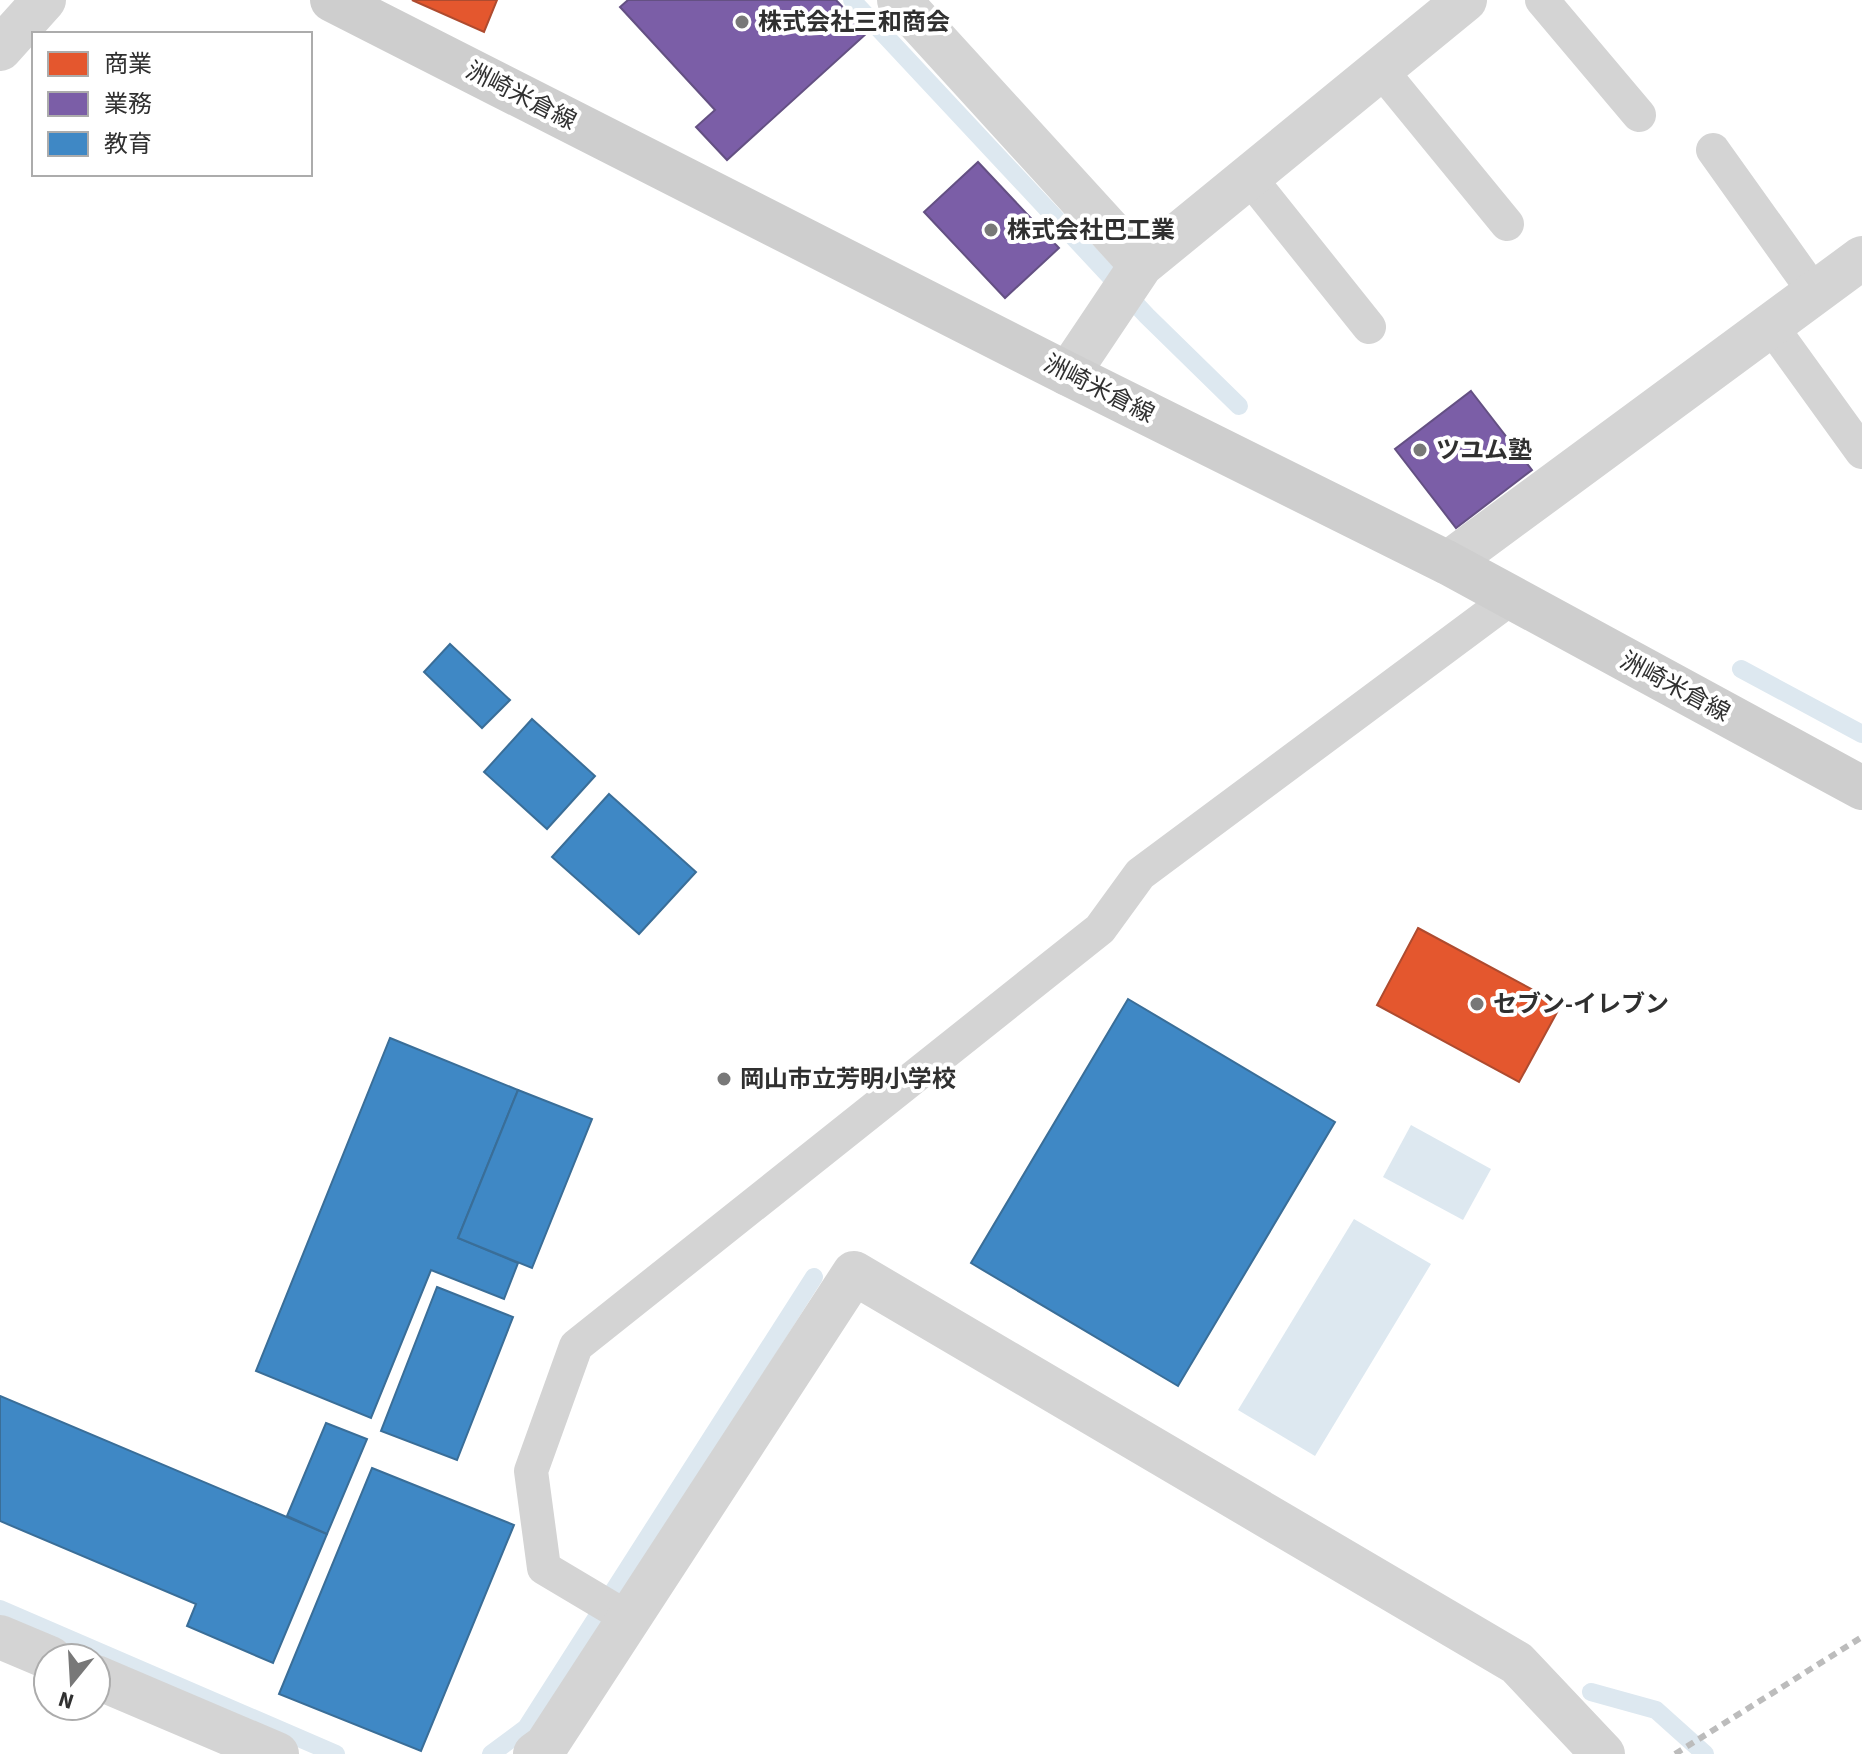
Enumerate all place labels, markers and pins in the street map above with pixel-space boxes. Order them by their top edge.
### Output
place label: 株式会社三和商会 [758,5,950,40]
marker: 株式会社三和商会 [733,13,751,31]
place label: 株式会社巴工業 [1007,213,1175,248]
marker: 株式会社巴工業 [982,221,1000,239]
place label: ツユム塾 [1436,433,1532,468]
marker: ツユム塾 [1411,441,1429,459]
place label: セブン-イレブン [1493,987,1669,1022]
marker: セブン-イレブン [1468,995,1486,1013]
place label: 岡山市立芳明小学校 [740,1062,956,1097]
marker: 岡山市立芳明小学校 [715,1070,733,1088]

